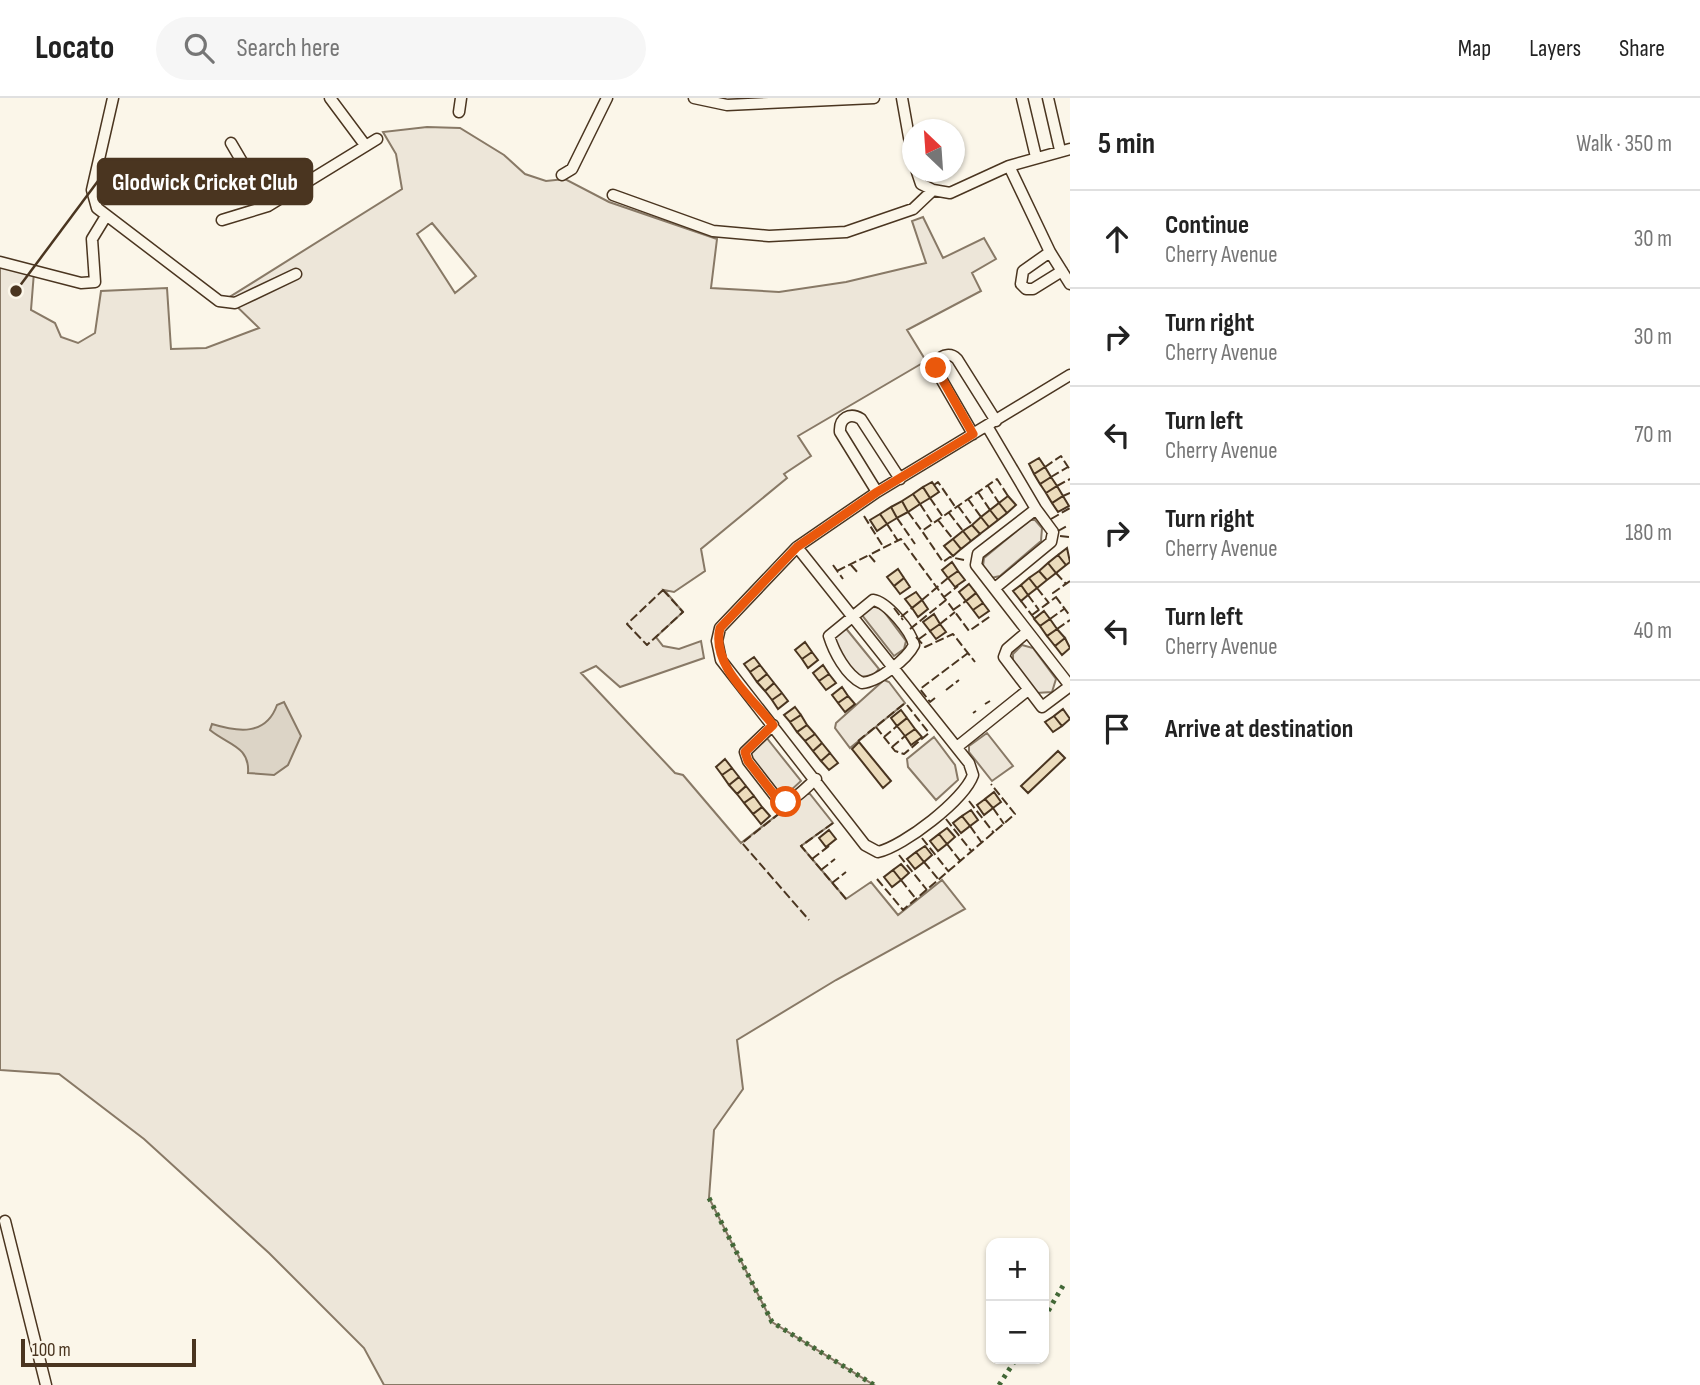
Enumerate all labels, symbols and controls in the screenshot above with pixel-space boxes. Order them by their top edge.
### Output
search box [156,17,646,80]
text: Locato [35,28,114,68]
icon: search [180,29,218,67]
text: Search here [236,33,340,64]
text: Map [1458,34,1491,63]
text: Layers [1529,34,1581,63]
text: Share [1619,34,1665,63]
north arrow [902,119,965,182]
text: 5 min [1098,126,1155,162]
text: Walk · 350 m [1576,130,1672,158]
callout: Glodwick Cricket Club [98,159,312,204]
text: Glodwick Cricket Club [112,168,298,197]
text: Continue [1165,210,1249,241]
icon: ahead [1098,220,1136,258]
text: 30 m [1634,225,1672,253]
text: Cherry Avenue [1165,241,1277,269]
text: Turn right [1165,308,1254,339]
icon: right [1098,318,1136,356]
text: 30 m [1634,323,1672,351]
text: Cherry Avenue [1165,339,1277,367]
route end [920,352,951,383]
text: Turn left [1165,406,1243,437]
icon: left [1098,416,1136,454]
text: 70 m [1634,421,1672,449]
text: Cherry Avenue [1165,437,1277,465]
text: Turn right [1165,504,1254,535]
icon: right [1098,514,1136,552]
text: 180 m [1625,519,1672,547]
text: Cherry Avenue [1165,535,1277,563]
text: Turn left [1165,602,1243,633]
icon: left [1098,612,1136,650]
text: 40 m [1634,617,1672,645]
text: Cherry Avenue [1165,633,1277,661]
icon: arrive [1098,710,1136,748]
text: Arrive at destination [1165,714,1353,745]
route start [770,786,801,817]
map controls [986,1238,1049,1364]
button: + [986,1238,1049,1301]
button: − [986,1301,1049,1364]
scale bar [21,1336,196,1368]
text: 100 m [32,1339,71,1362]

